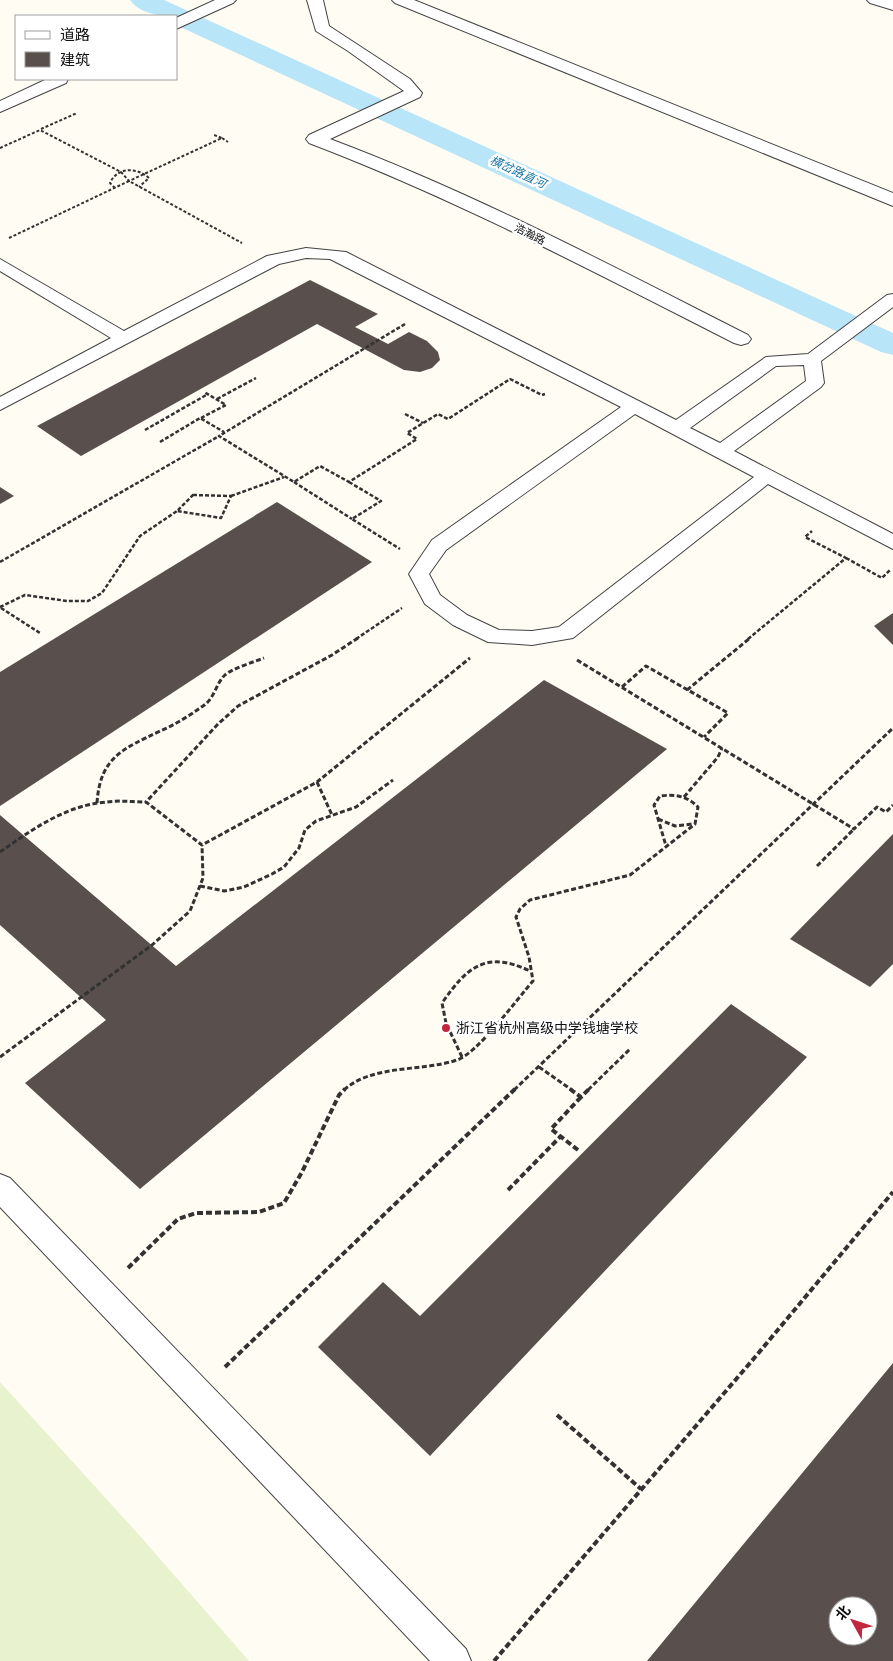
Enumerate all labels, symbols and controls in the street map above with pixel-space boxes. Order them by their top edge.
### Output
legend [15,15,178,80]
text: 道路 [60,22,90,45]
text: 建筑 [60,47,90,70]
water label: 横岔路直河 [487,150,551,193]
street label: 浩瀚路 [512,218,549,248]
place label: 浙江省杭州高级中学钱塘学校 [456,1017,638,1037]
marker: 浙江省杭州高级中学钱塘学校 [440,1022,452,1034]
north arrow [828,1596,878,1646]
text: 北 [830,1600,854,1624]

